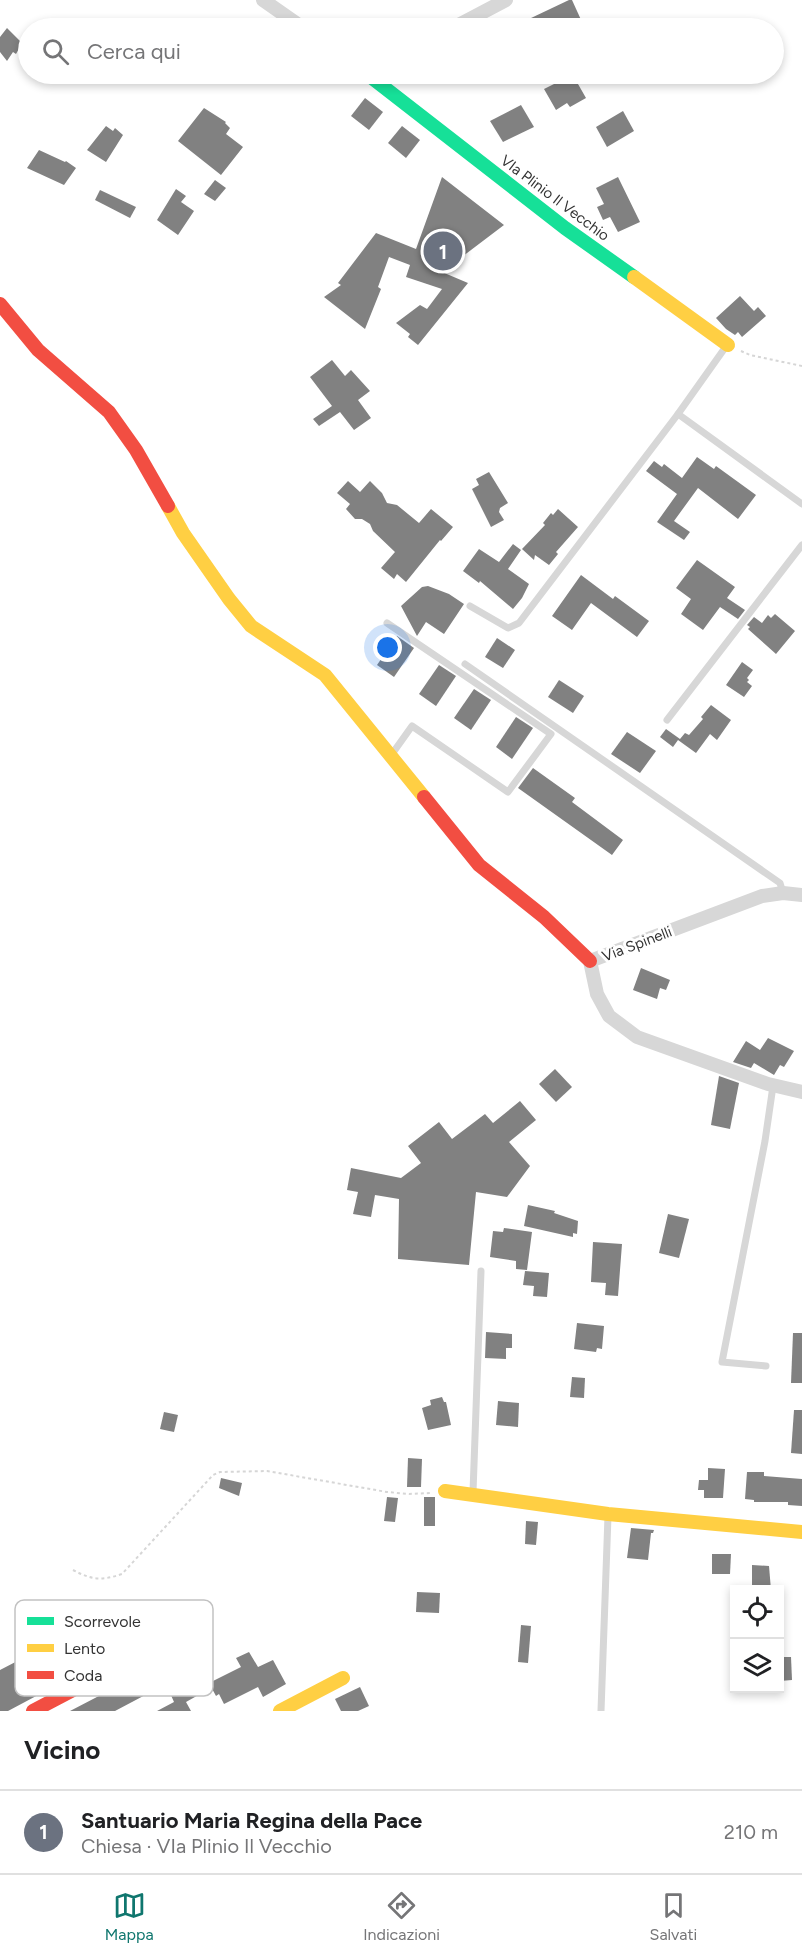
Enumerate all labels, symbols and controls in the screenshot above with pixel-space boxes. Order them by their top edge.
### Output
search box [18,18,784,84]
icon: search [39,35,72,68]
text: Cerca qui [87,38,181,65]
street label: VIa Plinio Il Vecchio [497,151,613,245]
pin: 1 [424,228,462,274]
your location [373,633,402,662]
street label: Via Spinelli [599,922,675,966]
map controls [730,1585,784,1693]
button: locate [730,1585,784,1639]
legend [15,1600,213,1696]
text: Scorrevole [64,1612,141,1631]
text: Lento [64,1639,105,1658]
button: layers [730,1639,784,1693]
text: Coda [64,1666,102,1685]
text: Vicino [24,1734,100,1766]
text: Santuario Maria Regina della Pace [81,1807,422,1834]
text: 1 [39,1820,48,1844]
text: 210 m [724,1820,778,1844]
text: Chiesa · VIa Plinio Il Vecchio [81,1834,332,1858]
tab: Mappa [105,1889,154,1944]
tab: Indicazioni [363,1889,440,1944]
tab: Salvati [650,1889,697,1944]

